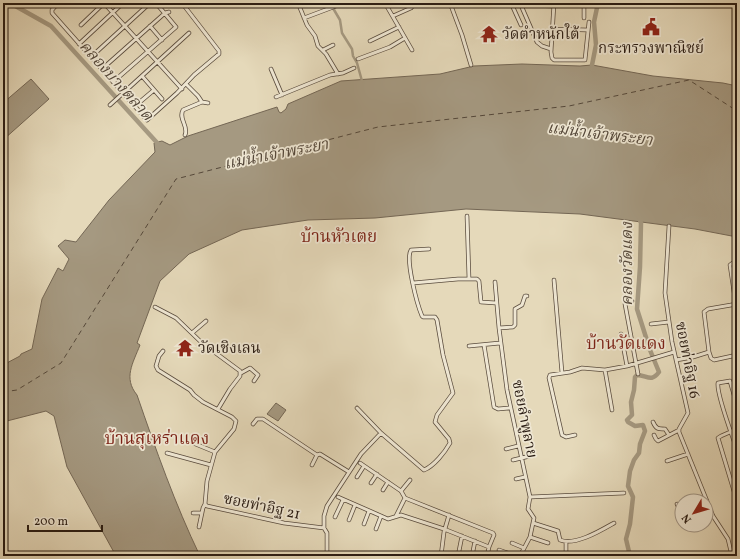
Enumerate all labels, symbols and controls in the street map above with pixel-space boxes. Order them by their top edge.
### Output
public building icon: กระทรวงพาณิชย์ [641,17,661,37]
place label: วัดตำหนักใต้ [502,23,580,46]
temple icon: วัดตำหนักใต้ [479,24,499,44]
water label: คลองบางตลาด [74,37,158,127]
place label: กระทรวงพาณิชย์ [598,38,704,60]
water label: แม่น้ำเจ้าพระยา [546,116,655,152]
water label: แม่น้ำเจ้าพระยา [222,132,331,176]
water label: คลองวัดแดง [617,221,639,306]
district label: บ้านหัวเตย [301,226,377,249]
street label: ซอยท่าอิฐ 16 [669,320,704,400]
district label: บ้านวัดแดง [586,333,666,356]
temple icon: วัดเชิงเลน [175,338,195,358]
place label: วัดเชิงเลน [198,339,261,360]
street label: ซอยลำพูลาย [506,378,541,460]
district label: บ้านสุเหร่าแดง [105,428,209,451]
street label: ซอยท่าอิฐ 21 [221,489,302,526]
north arrow [674,493,714,533]
scale bar [28,507,102,533]
text: N [679,510,696,526]
text: 200 m [34,514,68,530]

